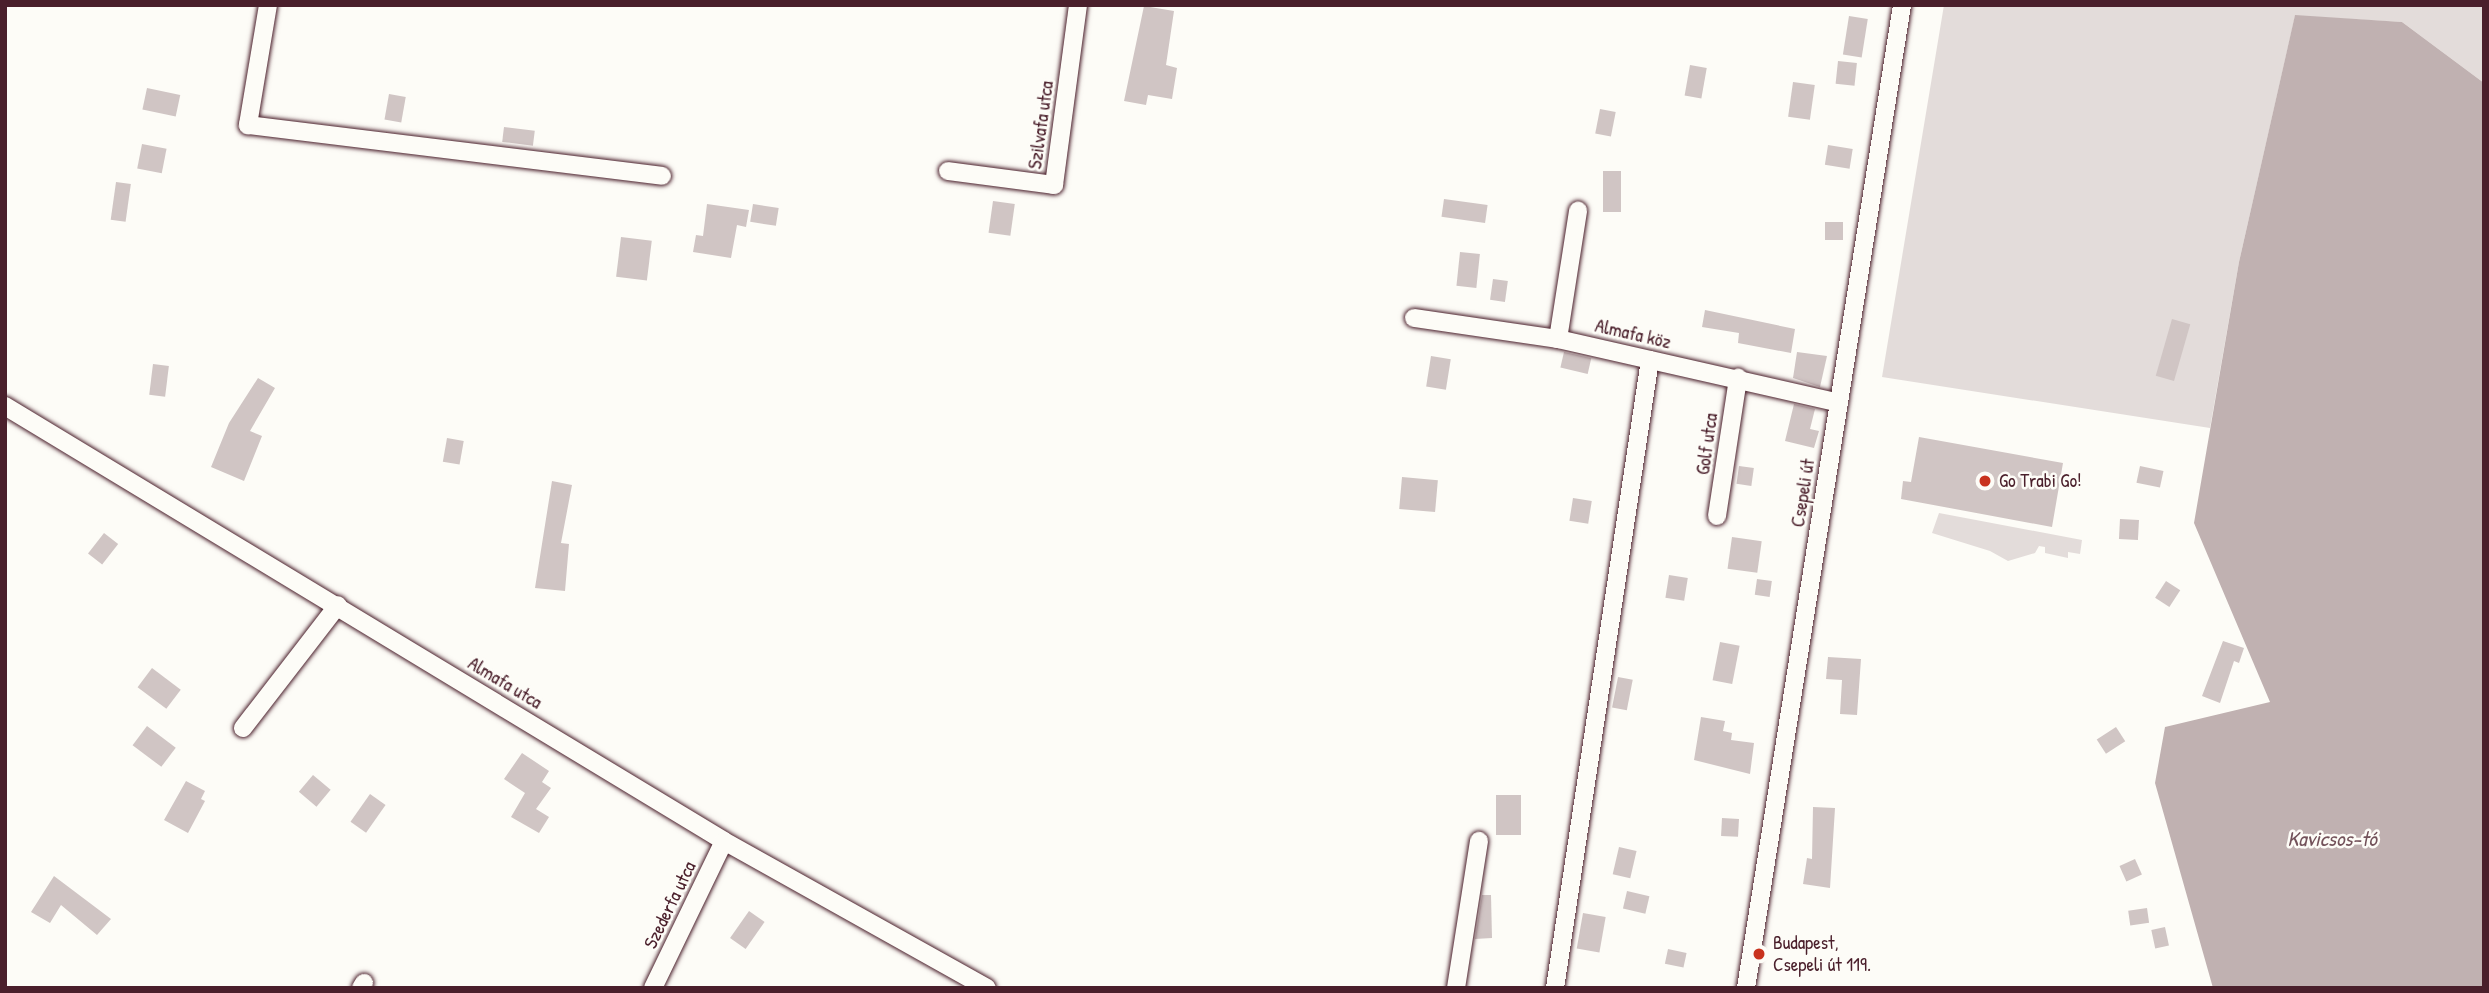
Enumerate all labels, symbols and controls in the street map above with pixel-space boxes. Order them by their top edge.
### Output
street label: Szilvafa utca [1024,79,1058,171]
street label: Almafa köz [1593,314,1673,354]
street label: Golf utca [1691,412,1723,476]
street label: Csepeli út [1786,457,1820,529]
place label: Go Trabi Go! [1999,470,2082,492]
marker: Go Trabi Go! [1977,473,1993,489]
street label: Almafa utca [464,652,546,714]
water label: Kavicsos-tó [2287,826,2377,852]
street label: Szederfa utca [639,858,701,952]
place label: Budapest, Csepeli út 119. [1773,932,1871,976]
marker: Budapest, Csepeli út 119. [1751,946,1767,962]

